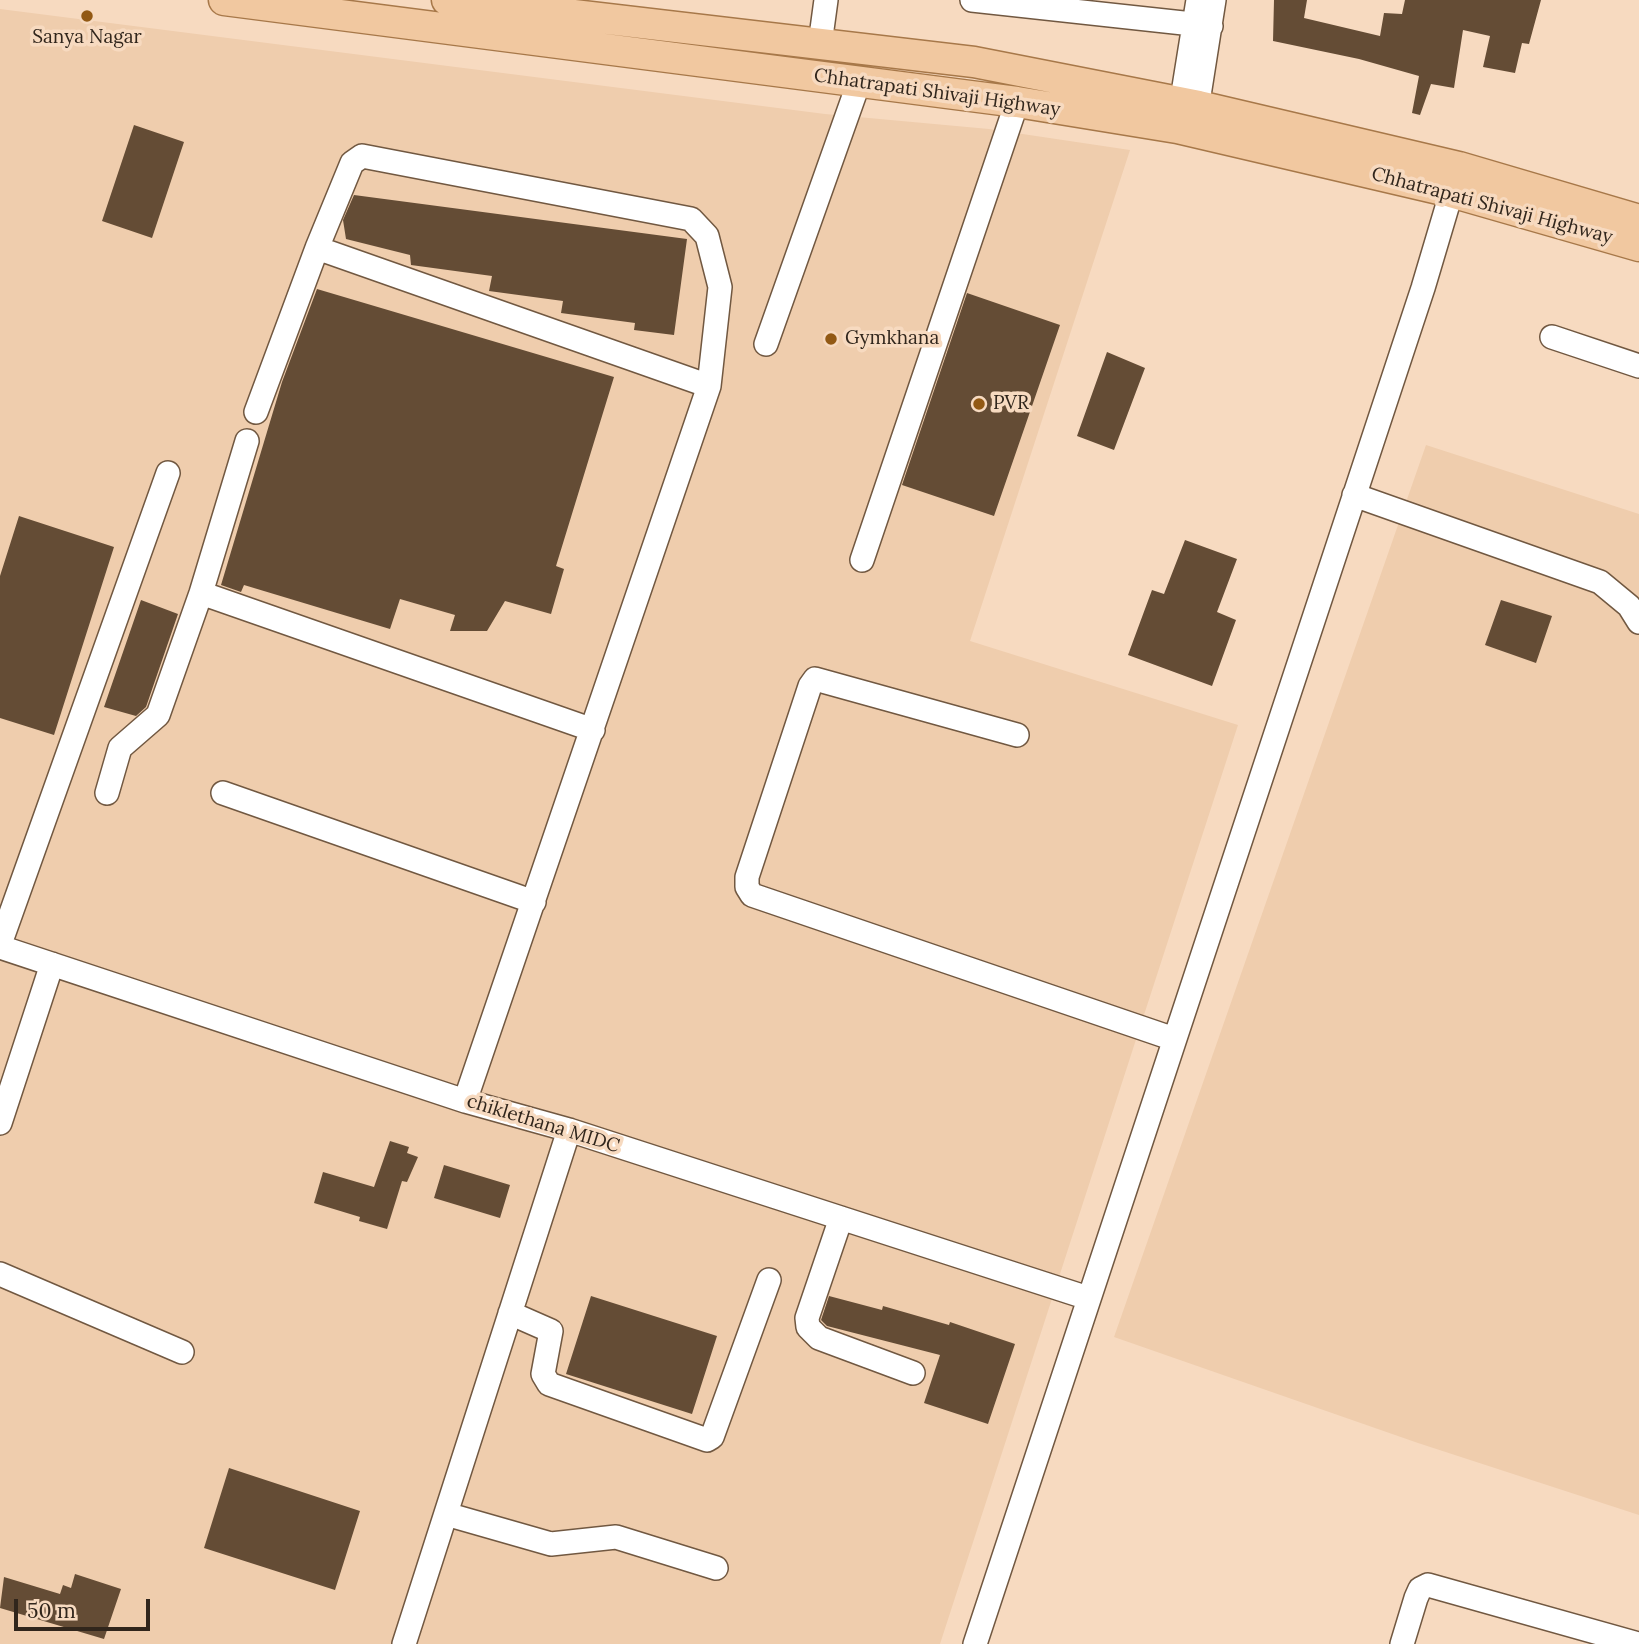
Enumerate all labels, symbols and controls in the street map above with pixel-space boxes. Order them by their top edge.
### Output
marker: Sanya Nagar [79,8,95,24]
place label: Sanya Nagar [32,27,142,49]
street label: Chhatrapati Shivaji Highway [812,64,1062,122]
street label: Chhatrapati Shivaji Highway [1369,163,1615,249]
place label: Gymkhana [845,328,939,350]
marker: Gymkhana [823,331,839,347]
place label: PVR [993,393,1029,415]
marker: PVR [971,396,987,412]
street label: chiklethana MIDC [464,1090,622,1158]
scale bar [18,1584,154,1628]
text: 50 m [27,1597,76,1624]

